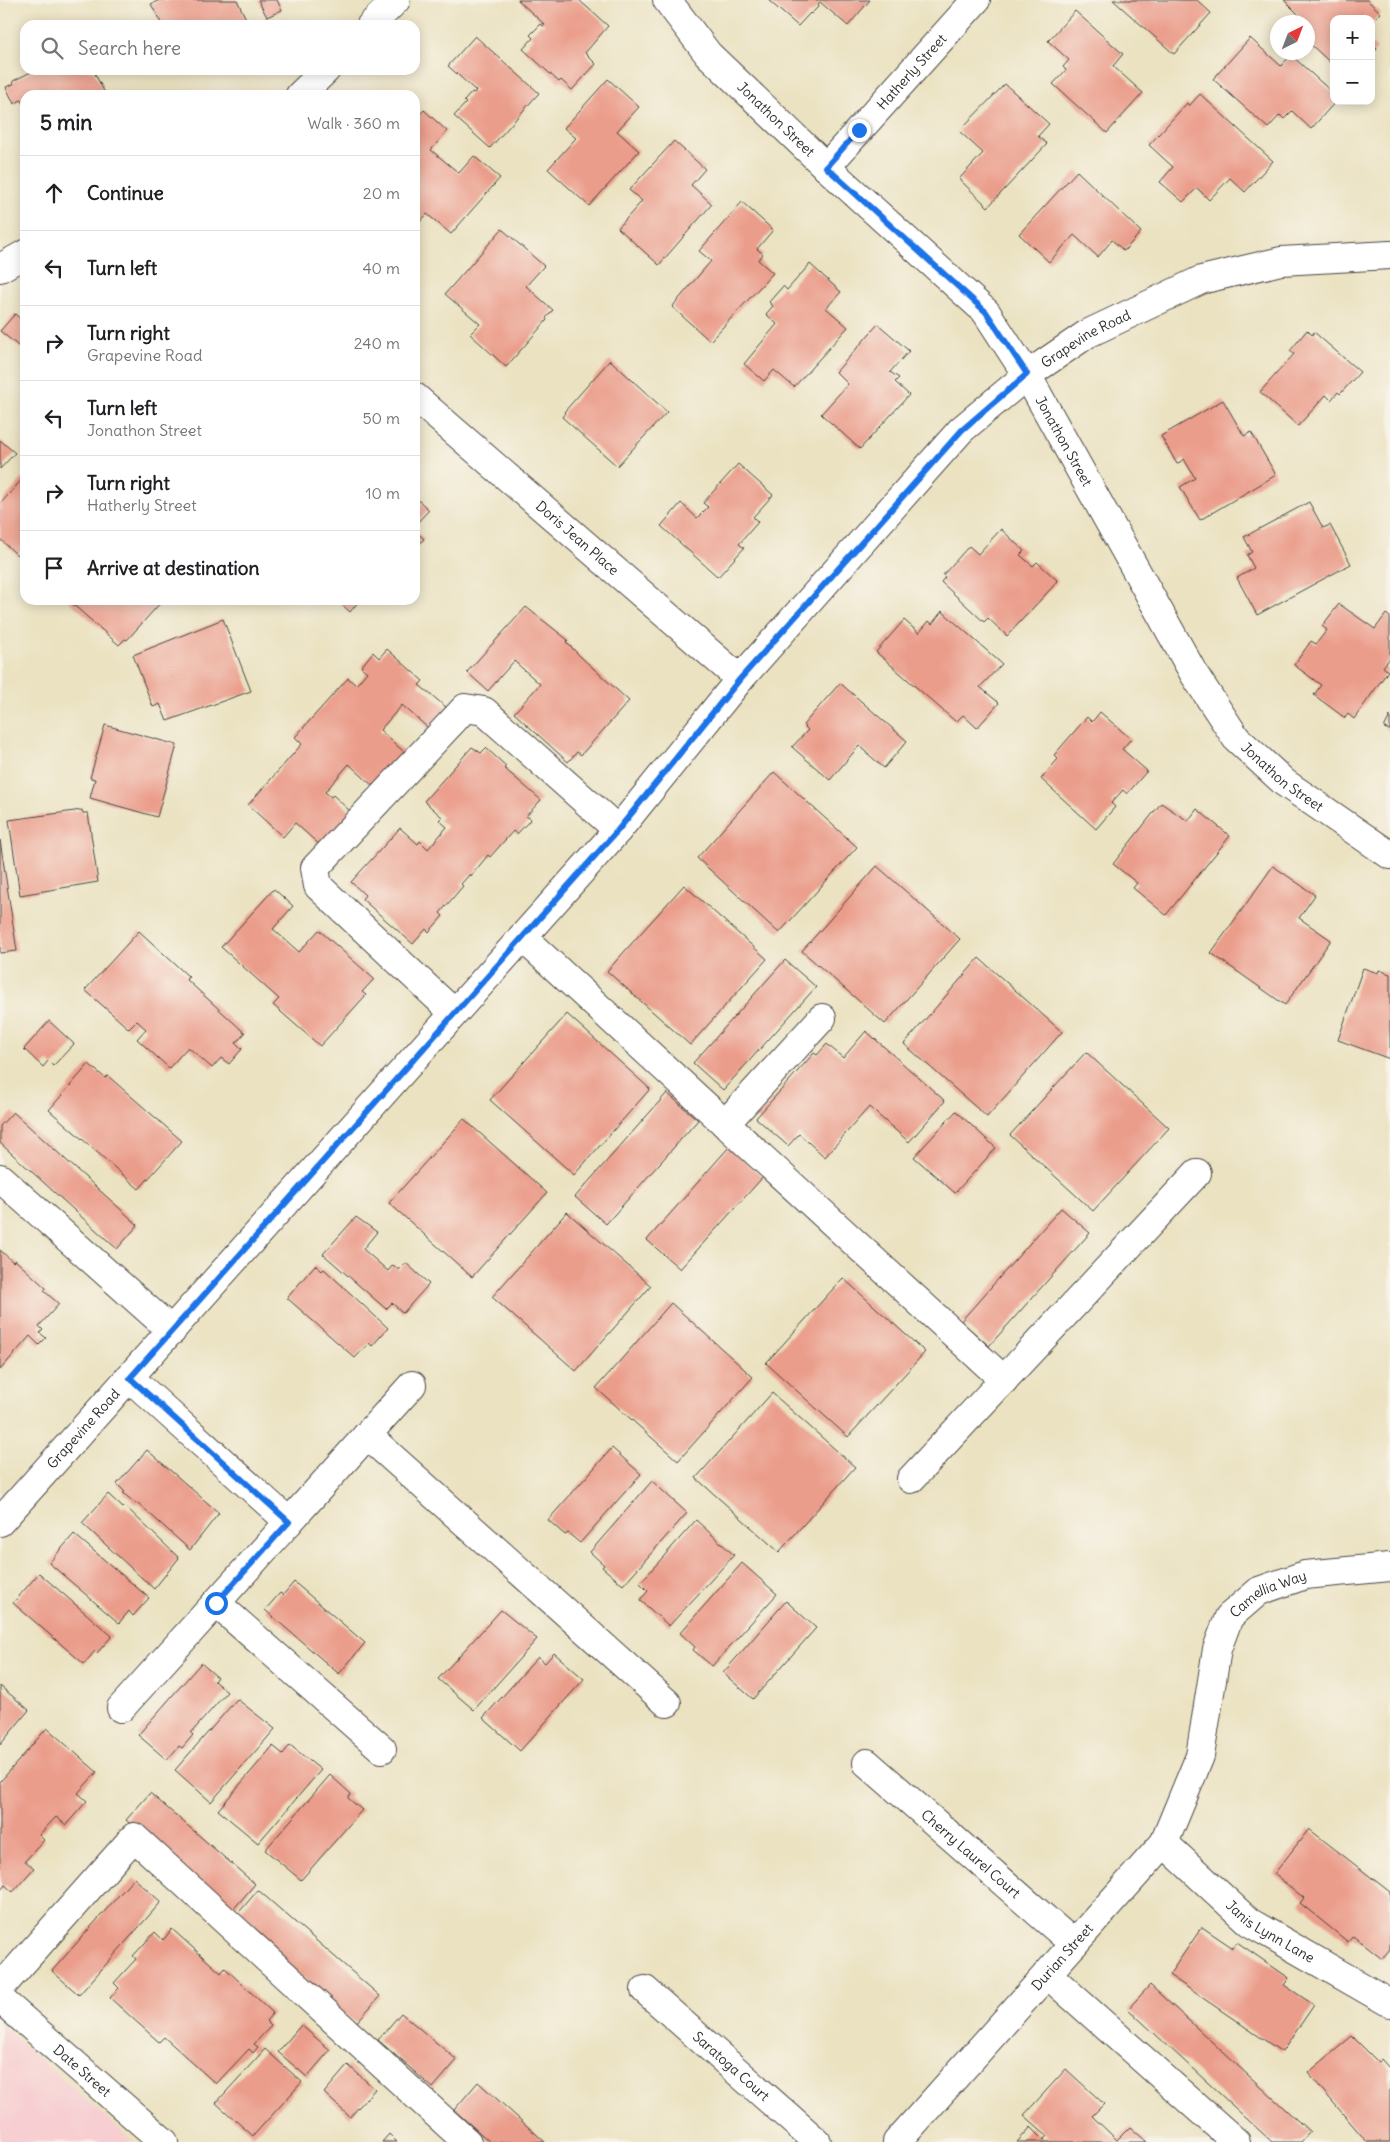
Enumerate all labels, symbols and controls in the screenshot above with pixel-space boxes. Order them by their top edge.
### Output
north arrow [1270,15,1315,60]
map controls [1330,15,1375,105]
button: + [1330,15,1375,60]
search box [20,20,420,75]
street label: Hatherly Street [873,30,950,113]
icon: search [38,34,66,62]
text: Search here [78,36,181,60]
button: − [1330,60,1375,105]
street label: Jonathon Street [733,78,819,161]
text: 5 min [40,109,92,136]
text: Walk · 360 m [307,113,400,133]
route end [848,119,871,142]
icon: ahead [40,179,68,207]
text: Continue [87,181,164,205]
text: 20 m [363,183,400,203]
icon: left [40,254,68,282]
text: Turn left [87,256,157,280]
text: 40 m [362,258,400,278]
street label: Grapevine Road [1037,306,1133,372]
text: Turn right [87,321,170,345]
icon: right [40,329,68,357]
text: 240 m [354,333,400,353]
text: Grapevine Road [87,345,202,365]
street label: Jonathon Street [1032,393,1096,490]
text: Turn left [87,396,157,420]
icon: left [40,404,68,432]
text: 50 m [362,408,400,428]
text: Jonathon Street [87,420,202,440]
text: Turn right [87,471,170,495]
icon: right [40,479,68,507]
text: 10 m [365,483,400,503]
text: Hatherly Street [87,495,197,515]
street label: Doris Jean Place [532,497,623,579]
icon: arrive [40,554,68,582]
text: Arrive at destination [87,556,260,580]
street label: Jonathon Street [1238,738,1327,816]
street label: Grapevine Road [43,1385,124,1472]
street label: Camellia Way [1226,1566,1309,1621]
route start [205,1592,228,1615]
street label: Cherry Laurel Court [917,1806,1025,1902]
street label: Janis Lynn Lane [1222,1896,1318,1967]
street label: Durian Street [1028,1920,1097,1994]
street label: Saratoga Court [689,2027,774,2105]
street label: Date Street [50,2041,115,2101]

